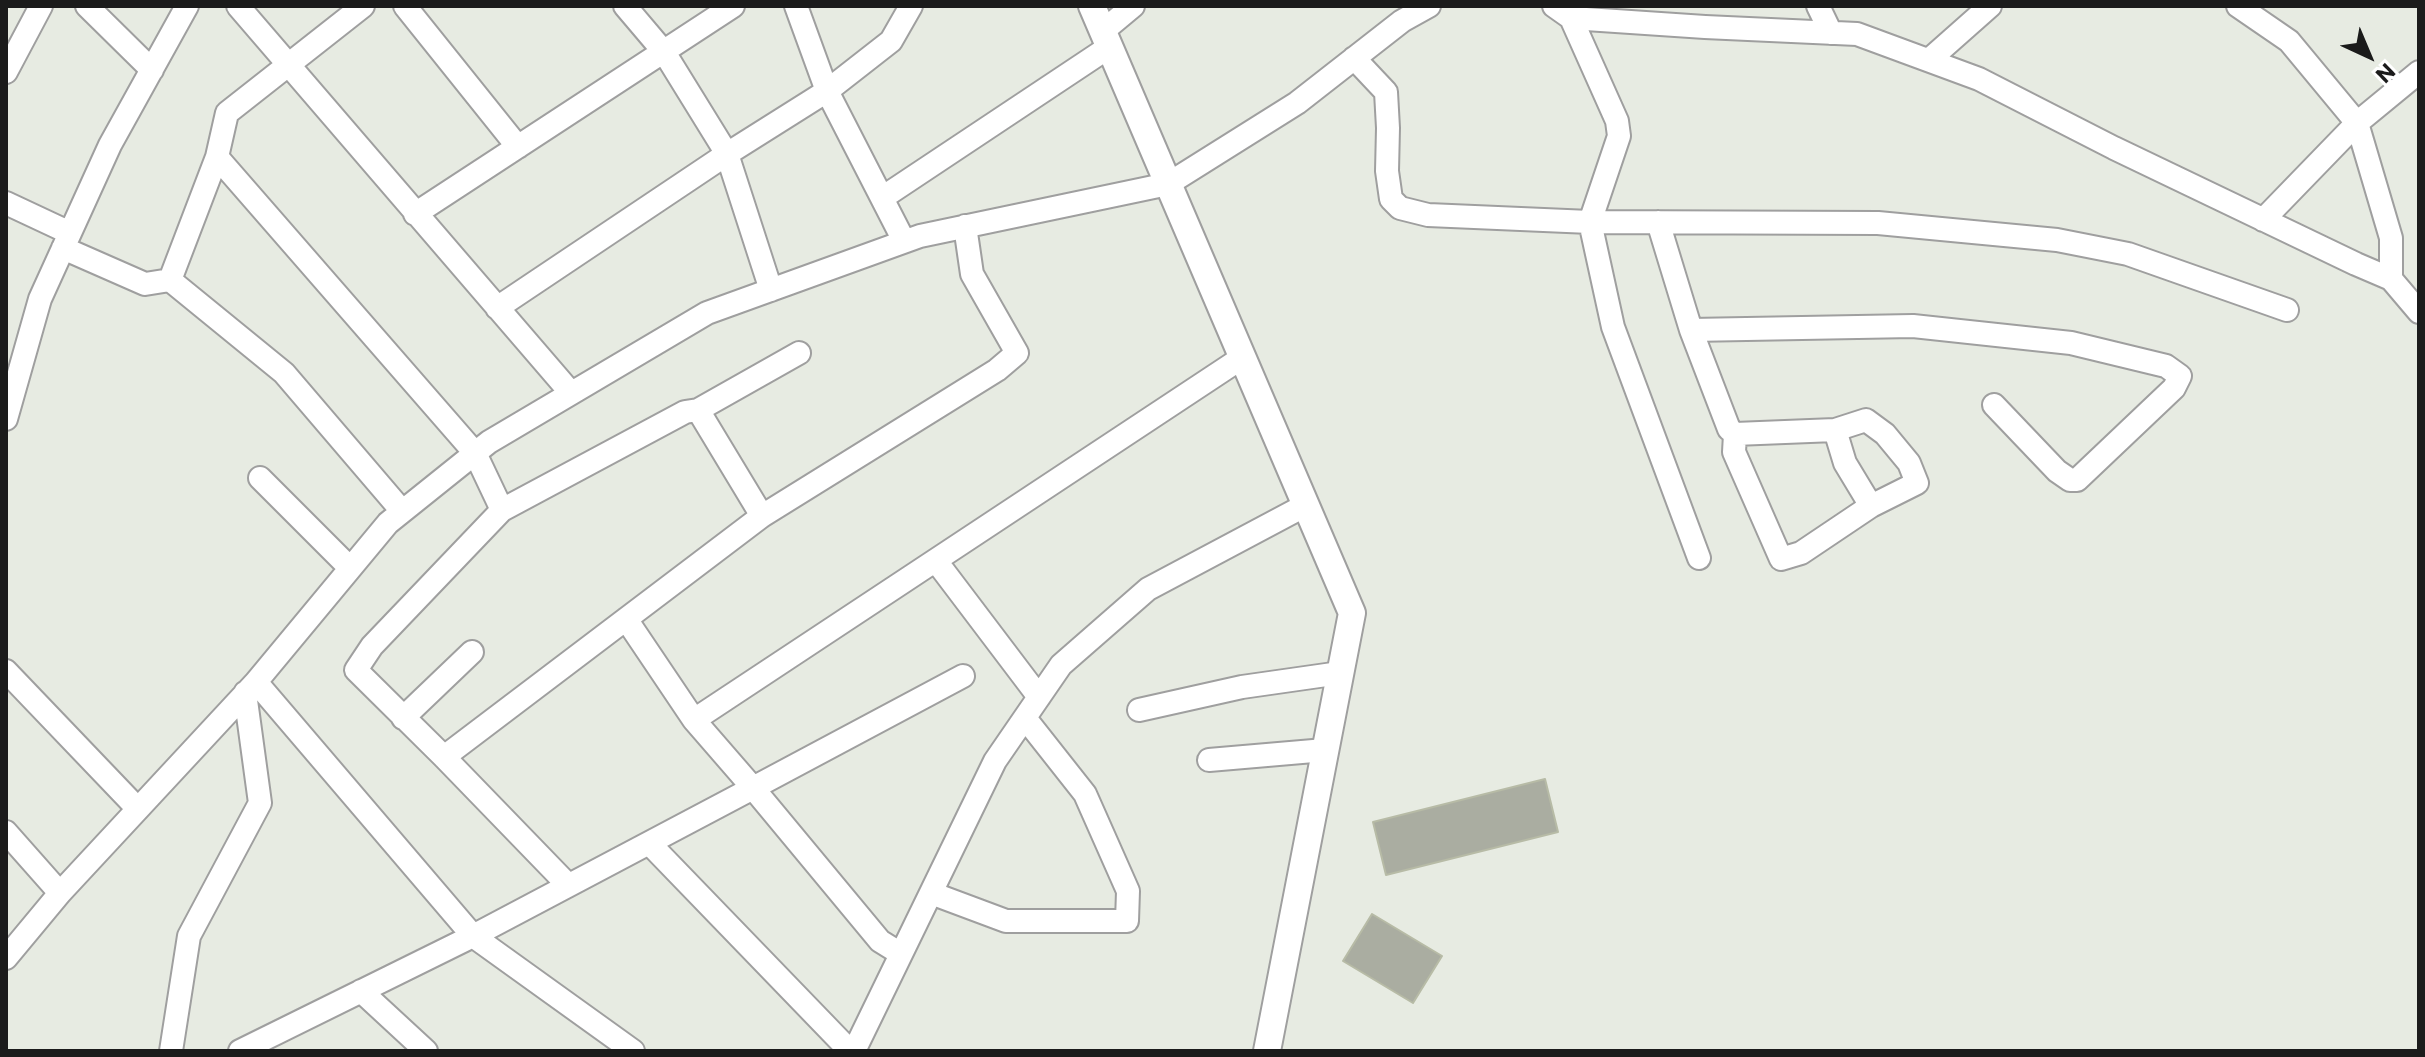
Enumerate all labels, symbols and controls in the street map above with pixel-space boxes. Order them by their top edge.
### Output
north arrow [2329,16,2409,96]
text: N [2371,58,2401,89]

